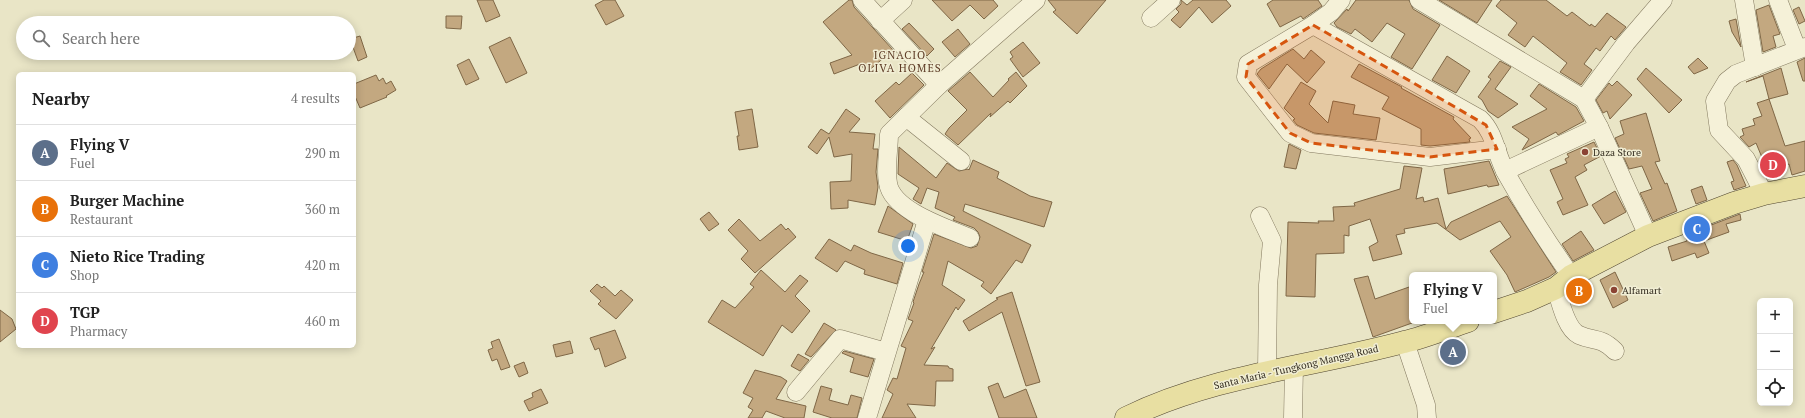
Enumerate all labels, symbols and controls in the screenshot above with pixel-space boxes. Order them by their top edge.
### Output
search box [16,16,356,60]
icon: search [30,27,52,49]
text: Search here [62,28,140,48]
district label: IGNACIO OLIVA HOMES [858,48,942,75]
text: Nearby [32,87,90,110]
text: 4 results [291,89,340,107]
text: Flying V [70,134,129,154]
text: A [40,144,50,162]
text: 290 m [305,144,340,162]
place label: Daza Store [1593,146,1641,159]
marker: Daza Store [1580,147,1590,157]
pin: D [1760,150,1786,180]
text: Fuel [70,154,95,172]
text: Burger Machine [70,190,184,210]
text: B [41,200,49,218]
text: 360 m [305,200,340,218]
text: Restaurant [70,210,133,228]
pin: C [1684,214,1710,244]
your location [898,236,918,256]
text: Nieto Rice Trading [70,246,204,266]
text: C [41,256,49,274]
text: 420 m [305,256,340,274]
text: Shop [70,266,99,284]
popup [1409,272,1497,324]
pin: B [1566,276,1592,306]
text: Flying V [1423,279,1483,299]
place label: Alfamart [1622,284,1662,297]
marker: Alfamart [1609,285,1619,295]
map controls [1757,298,1793,406]
button: + [1757,298,1793,334]
text: Fuel [1423,299,1448,317]
text: TGP [70,302,100,322]
text: D [40,312,50,330]
text: 460 m [305,312,340,330]
text: Pharmacy [70,322,127,340]
button: − [1757,334,1793,370]
pin: A [1440,337,1466,367]
street label: Santa Maria - Tungkong Mangga Road [1212,342,1380,392]
button: locate [1757,370,1793,406]

